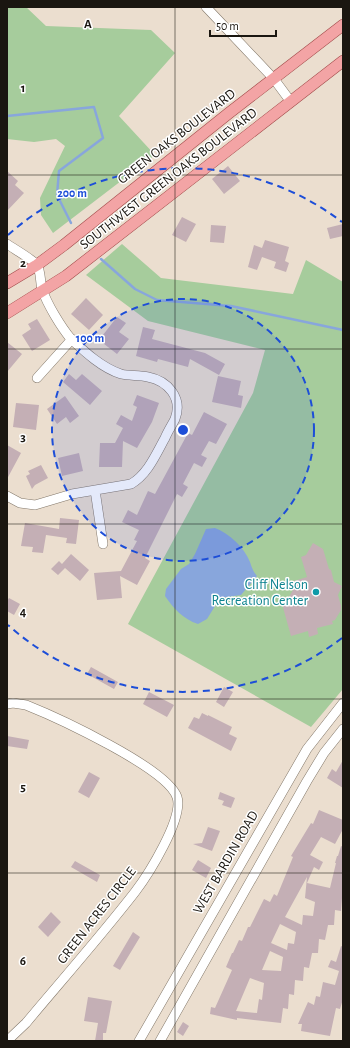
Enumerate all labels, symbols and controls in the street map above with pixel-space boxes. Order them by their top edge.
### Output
scale bar [210,12,276,38]
text: A [84,18,92,31]
text: 50 m [216,20,239,32]
text: 1 [21,82,25,95]
street label: GREEN OAKS BOULEVARD [115,87,238,187]
street label: SOUTHWEST GREEN OAKS BOULEVARD [77,105,260,252]
text: 200 m [57,187,87,199]
text: 2 [20,257,26,270]
text: 100 m [76,332,104,344]
centre of rings [176,423,190,437]
text: 3 [20,431,26,444]
place label: Cliff Nelson Recreation Center [212,578,308,608]
marker: Cliff Nelson Recreation Center [311,587,321,597]
text: 4 [20,606,27,619]
text: 5 [20,781,26,794]
street label: WEST BARDIN ROAD [191,809,261,916]
street label: GREEN ACRES CIRCLE [55,864,139,967]
text: 6 [20,955,26,968]

